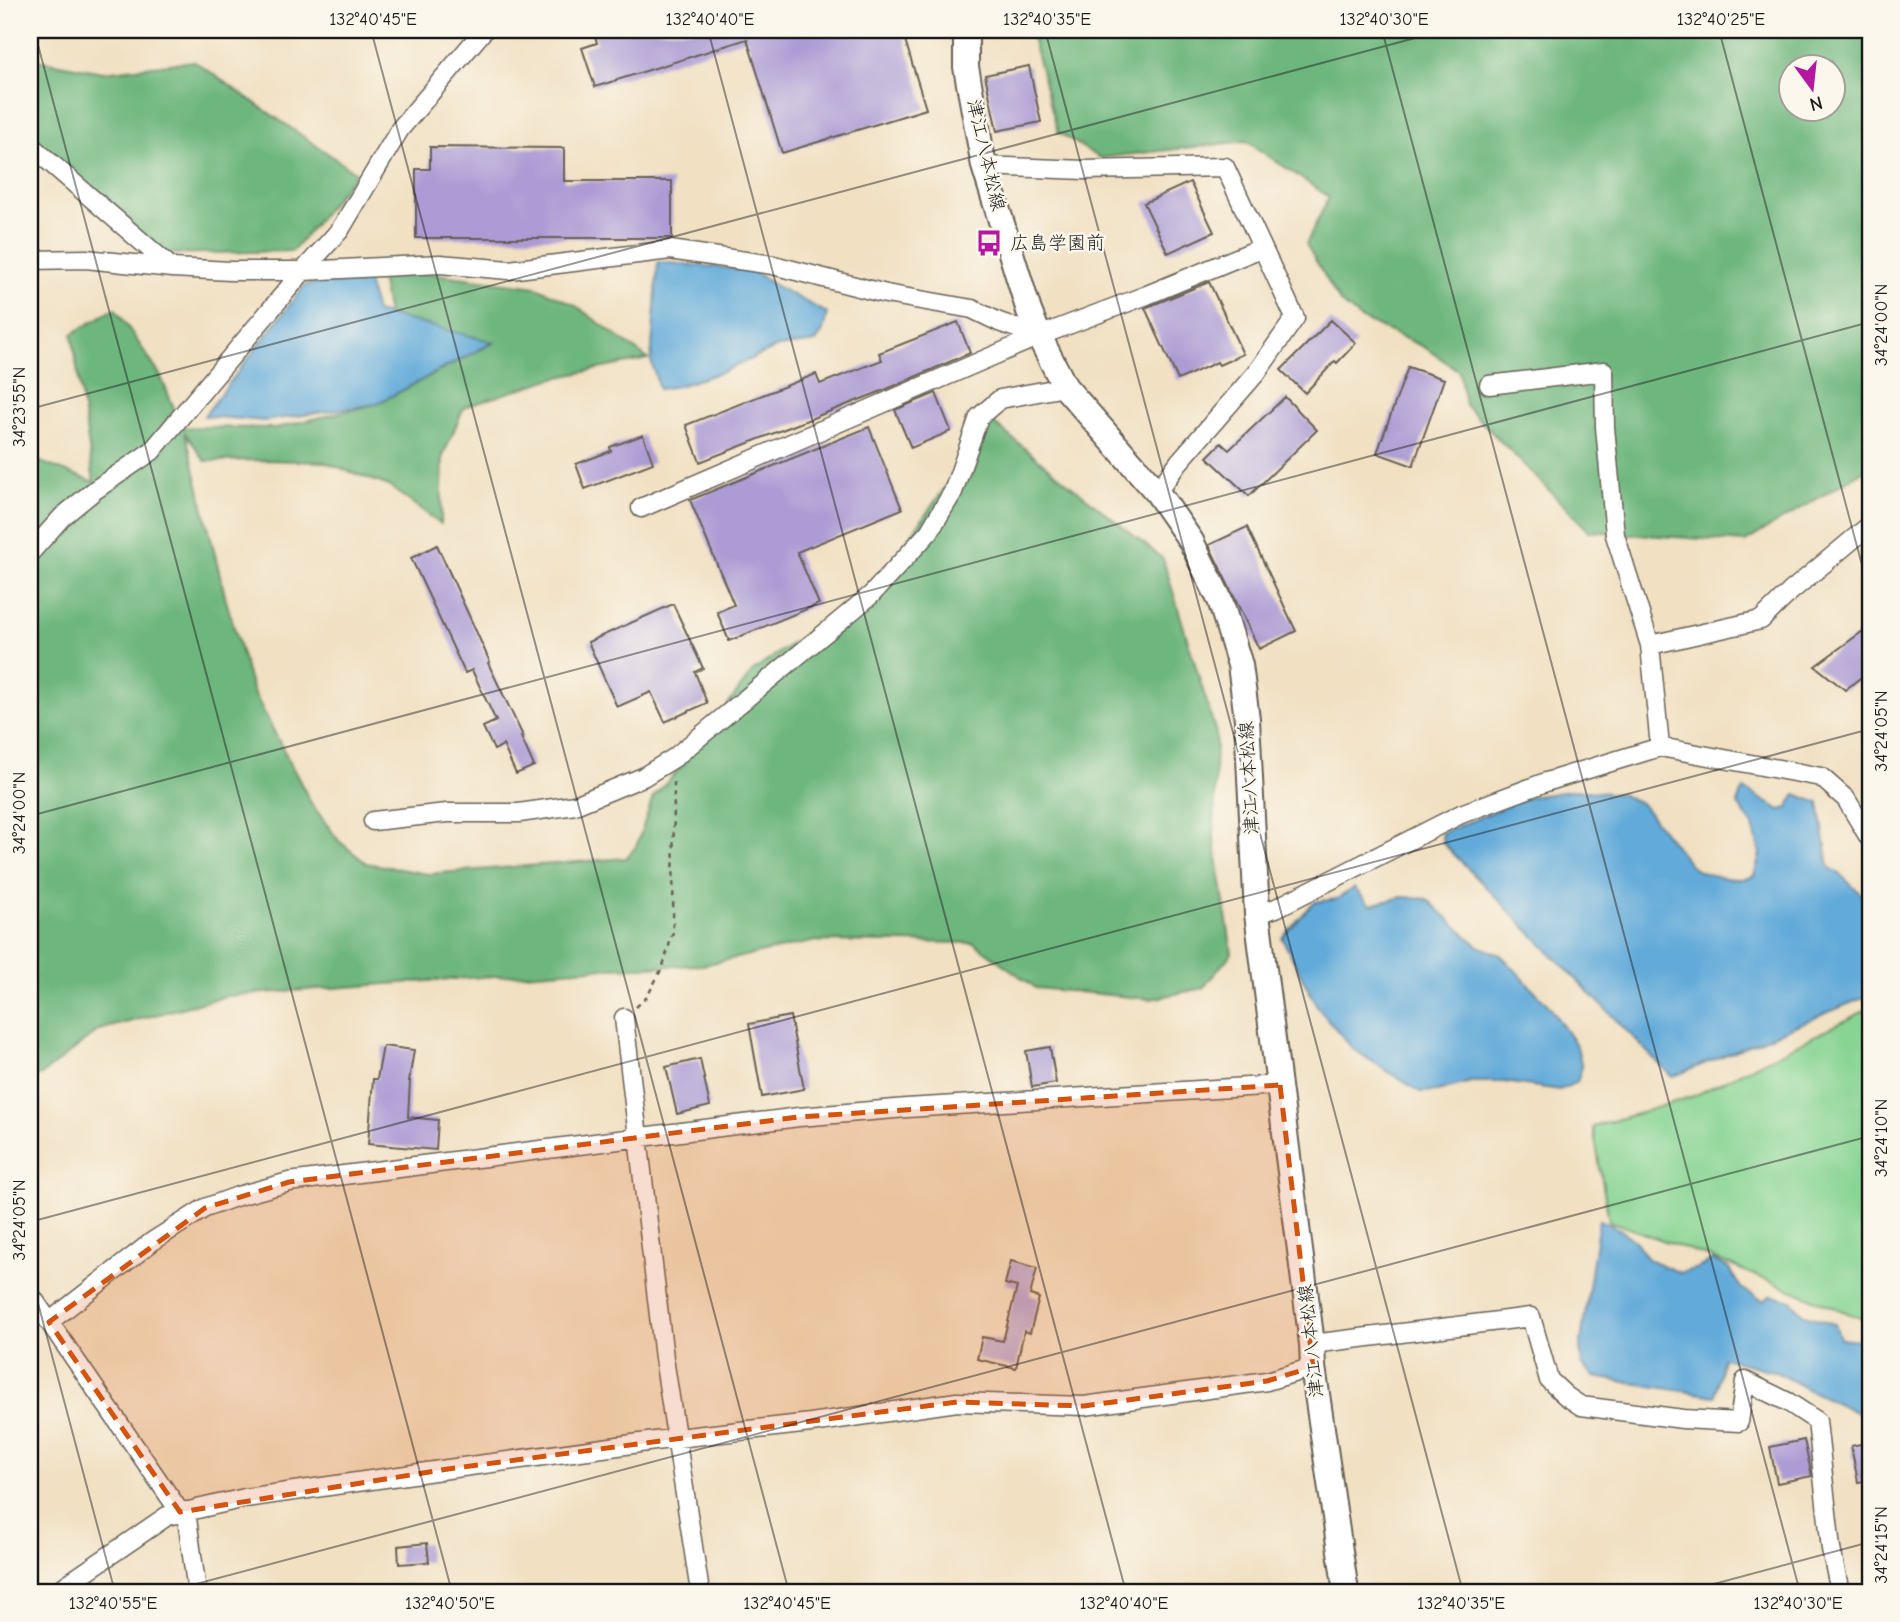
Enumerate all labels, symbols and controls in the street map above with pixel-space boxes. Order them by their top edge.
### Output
text: 132°40'45"E [329,9,417,30]
text: 132°40'40"E [666,9,755,30]
text: 132°40'35"E [1003,9,1091,30]
text: 132°40'30"E [1339,9,1429,30]
text: 132°40'25"E [1677,9,1765,30]
north arrow [1778,52,1848,122]
text: N [1807,91,1825,116]
street label: 津江八本松線 [962,97,1010,213]
bus stop icon: 広島学園前 [974,228,1004,258]
place label: 広島学園前 [1010,232,1105,254]
text: 34°24'00"N [1871,284,1892,366]
text: 34°23'55"N [9,367,30,447]
text: 34°24'05"N [1871,690,1892,772]
street label: 津江八本松線 [1235,720,1263,836]
text: 34°24'00"N [9,772,30,854]
text: 34°24'10"N [1871,1099,1892,1177]
text: 34°24'05"N [9,1179,30,1261]
street label: 津江八本松線 [1294,1283,1328,1399]
text: 34°24'15"N [1871,1506,1892,1584]
text: 132°40'55"E [69,1593,157,1614]
text: 132°40'50"E [405,1593,495,1614]
text: 132°40'45"E [743,1593,831,1614]
text: 132°40'40"E [1080,1593,1169,1614]
text: 132°40'35"E [1417,1593,1505,1614]
text: 132°40'30"E [1753,1593,1843,1614]

